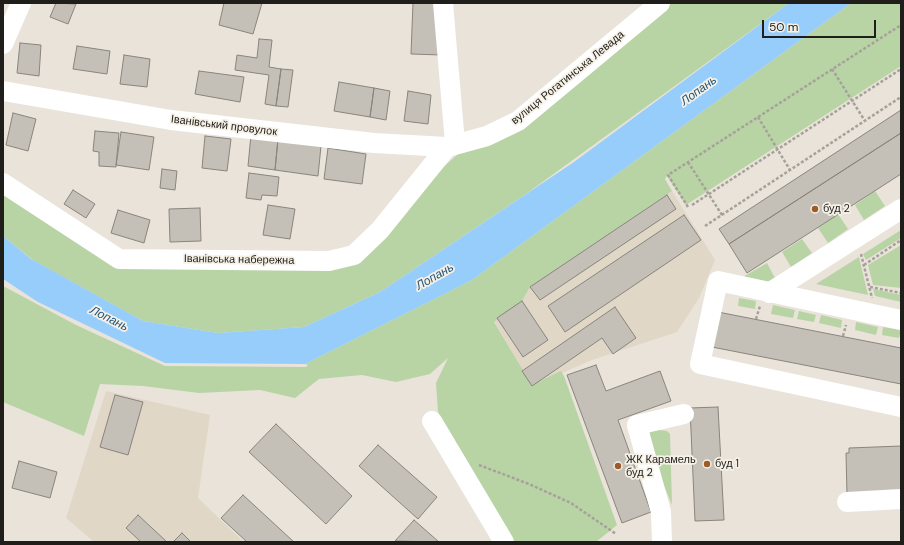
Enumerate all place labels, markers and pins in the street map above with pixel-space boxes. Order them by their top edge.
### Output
place label: буд 2 [823,202,850,216]
marker: буд 2 [810,204,820,214]
place label: ЖК Карамель буд 2 [626,453,696,479]
place label: буд 1 [715,457,739,471]
marker: буд 1 [702,459,712,469]
marker: ЖК Карамель буд 2 [613,461,623,471]

